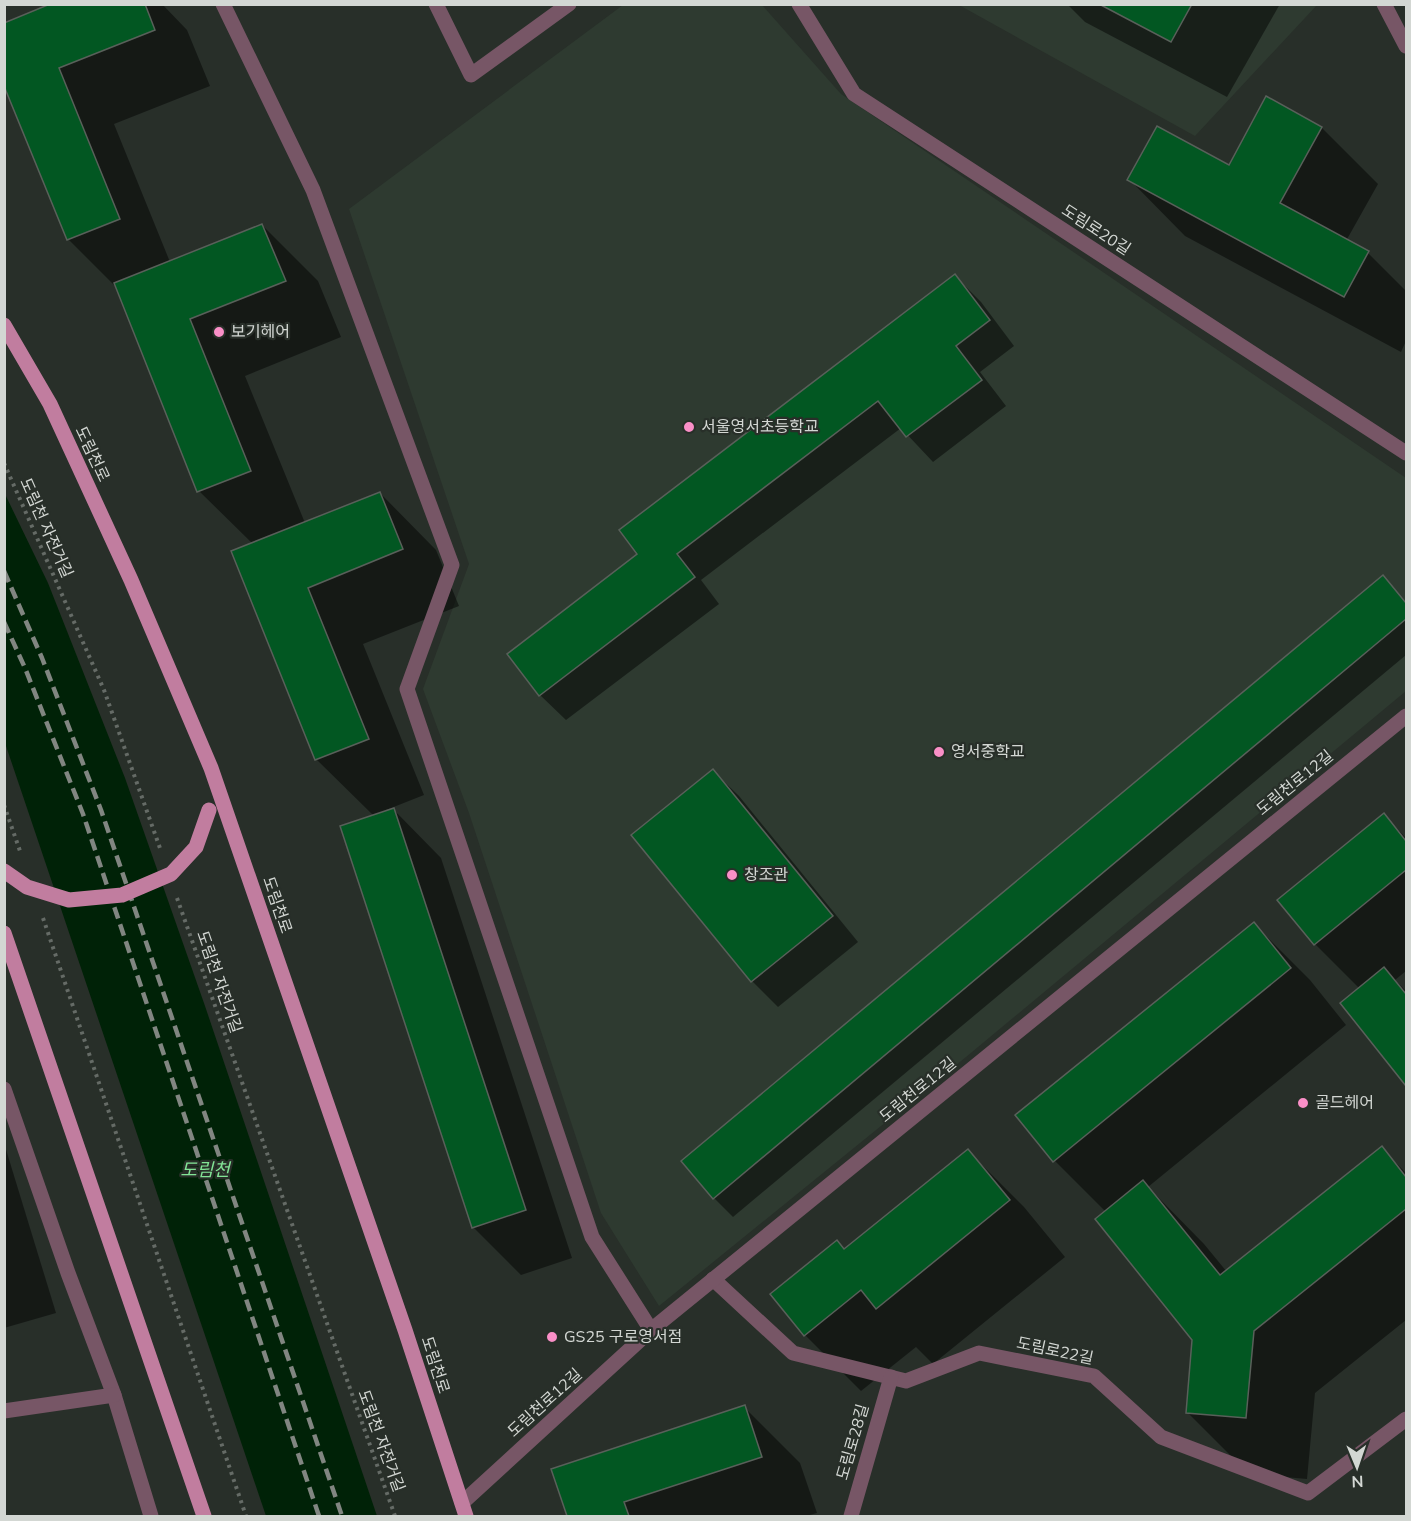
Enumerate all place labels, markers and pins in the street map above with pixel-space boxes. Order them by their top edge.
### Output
place label: 보기헤어 [231,321,290,343]
marker: 보기헤어 [212,325,226,339]
place label: 서울영서초등학교 [701,416,819,438]
marker: 서울영서초등학교 [682,420,696,434]
place label: 영서중학교 [951,741,1025,763]
marker: 영서중학교 [932,745,946,759]
place label: 창조관 [744,864,788,886]
marker: 창조관 [725,868,739,882]
place label: 골드헤어 [1315,1092,1374,1114]
marker: 골드헤어 [1296,1096,1310,1110]
place label: GS25 구로영서점 [564,1326,682,1348]
marker: GS25 구로영서점 [545,1330,559,1344]

